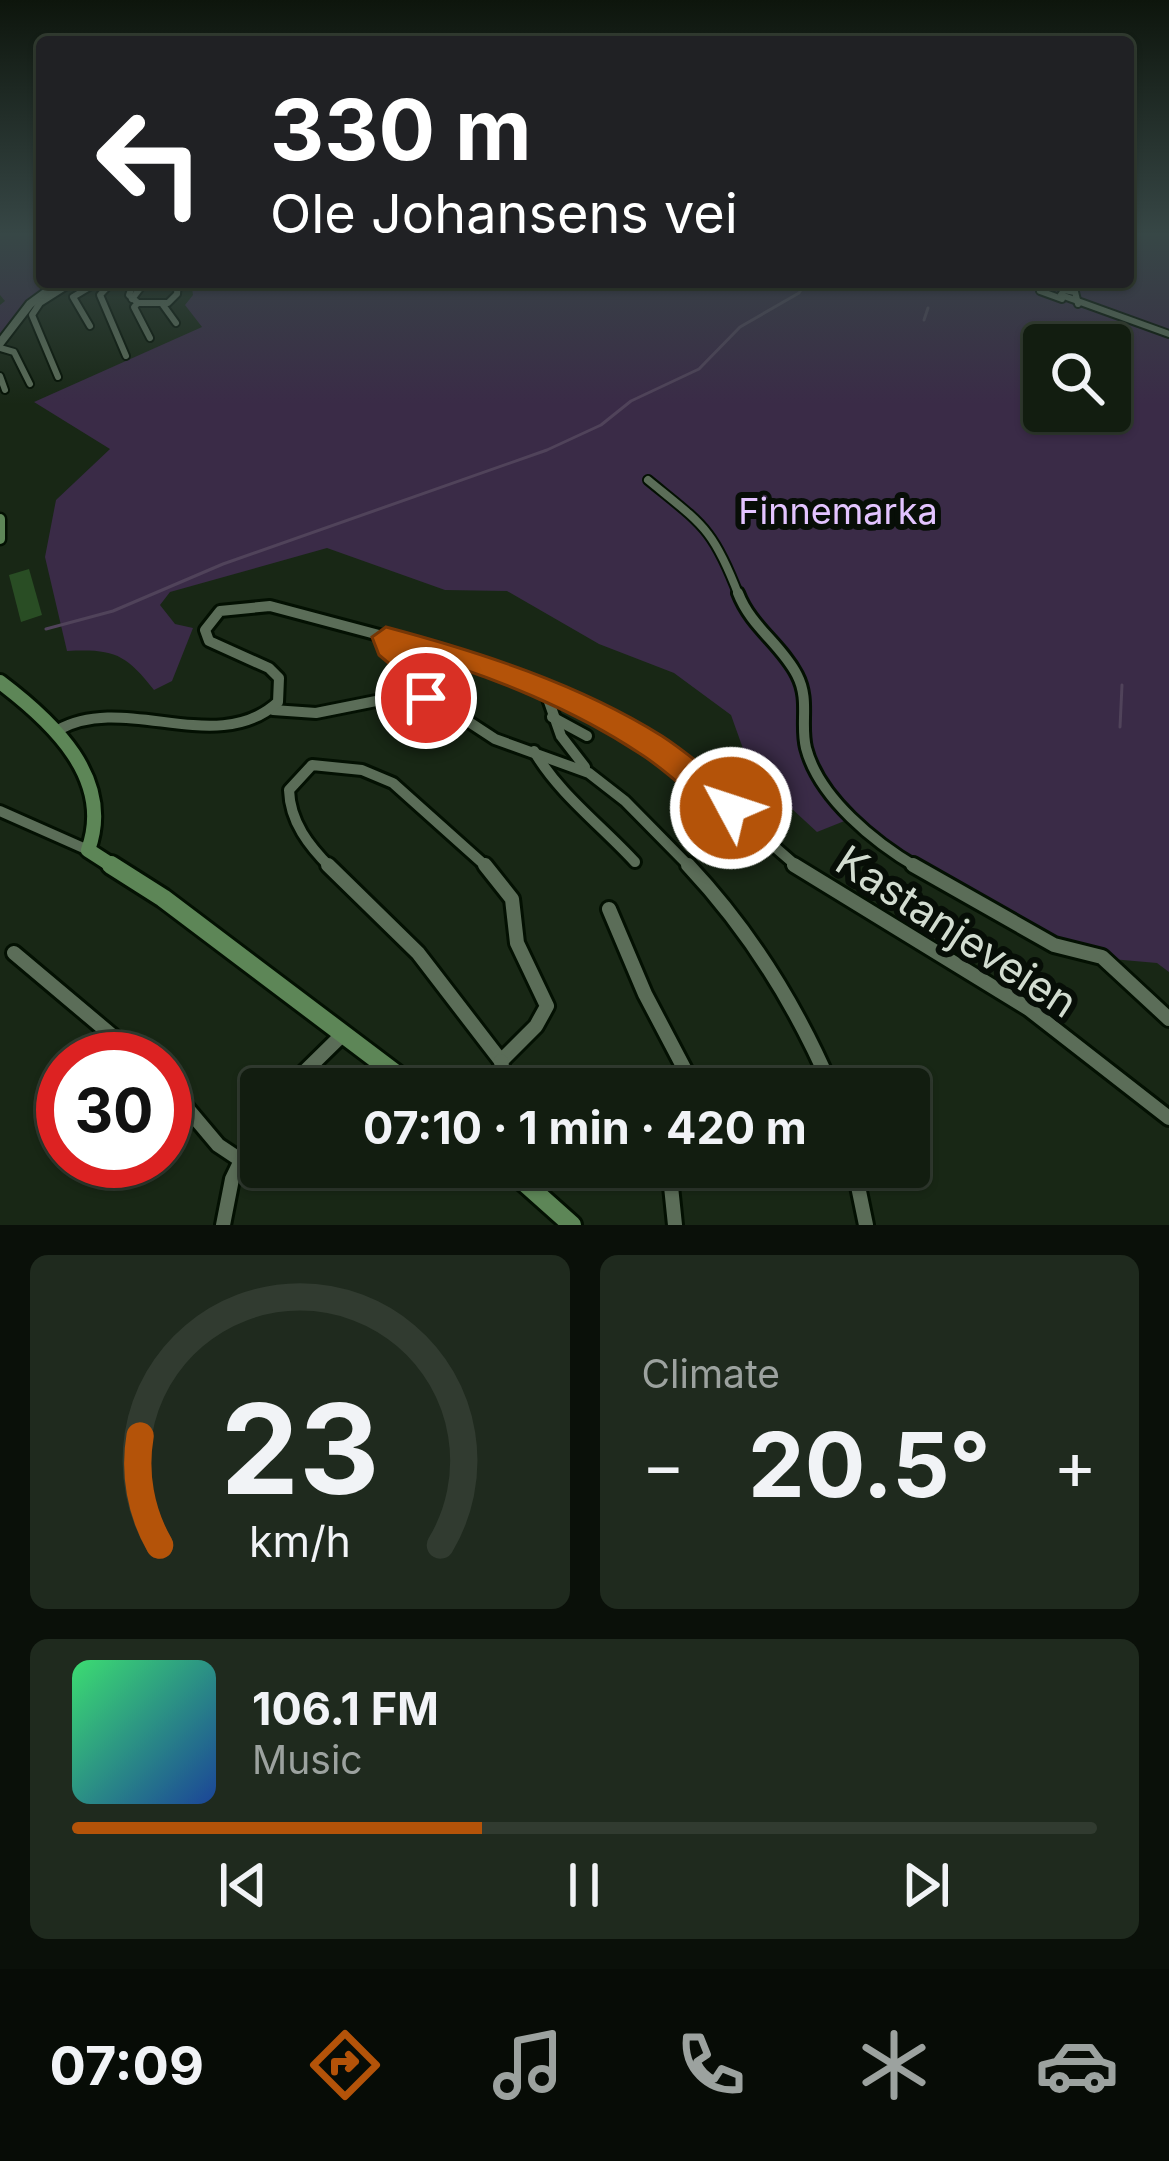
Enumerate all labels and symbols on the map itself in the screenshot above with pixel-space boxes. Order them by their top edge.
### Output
park label: Finnemarka [738,489,938,533]
pin [375,647,477,749]
position arrow [668,745,794,871]
street label: Kastanjeveien [827,834,1087,1028]
speed limit sign: 30 [36,1032,192,1188]

